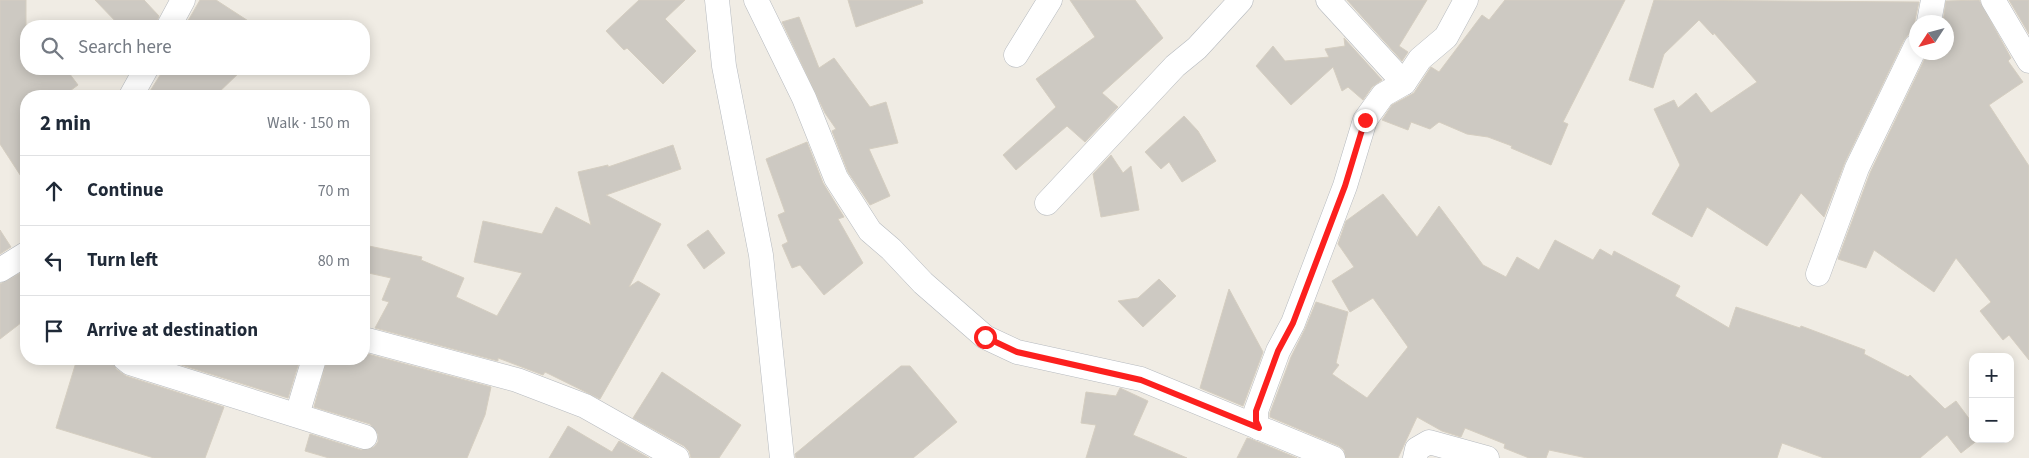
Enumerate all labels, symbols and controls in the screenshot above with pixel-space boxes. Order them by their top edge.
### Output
north arrow [1909,15,1954,60]
search box [20,20,370,75]
icon: search [38,34,66,62]
text: Search here [78,34,172,61]
text: 2 min [40,108,91,138]
route end [1354,109,1377,132]
text: Walk · 150 m [267,112,350,134]
icon: ahead [40,177,68,205]
text: Continue [87,177,164,204]
text: 70 m [318,180,350,202]
icon: left [40,247,68,275]
text: Turn left [87,247,158,274]
text: 80 m [318,250,350,272]
icon: arrive [40,317,68,345]
text: Arrive at destination [87,317,258,344]
route start [974,326,997,349]
map controls [1969,353,2014,443]
button: + [1969,353,2014,398]
button: − [1969,398,2014,443]

